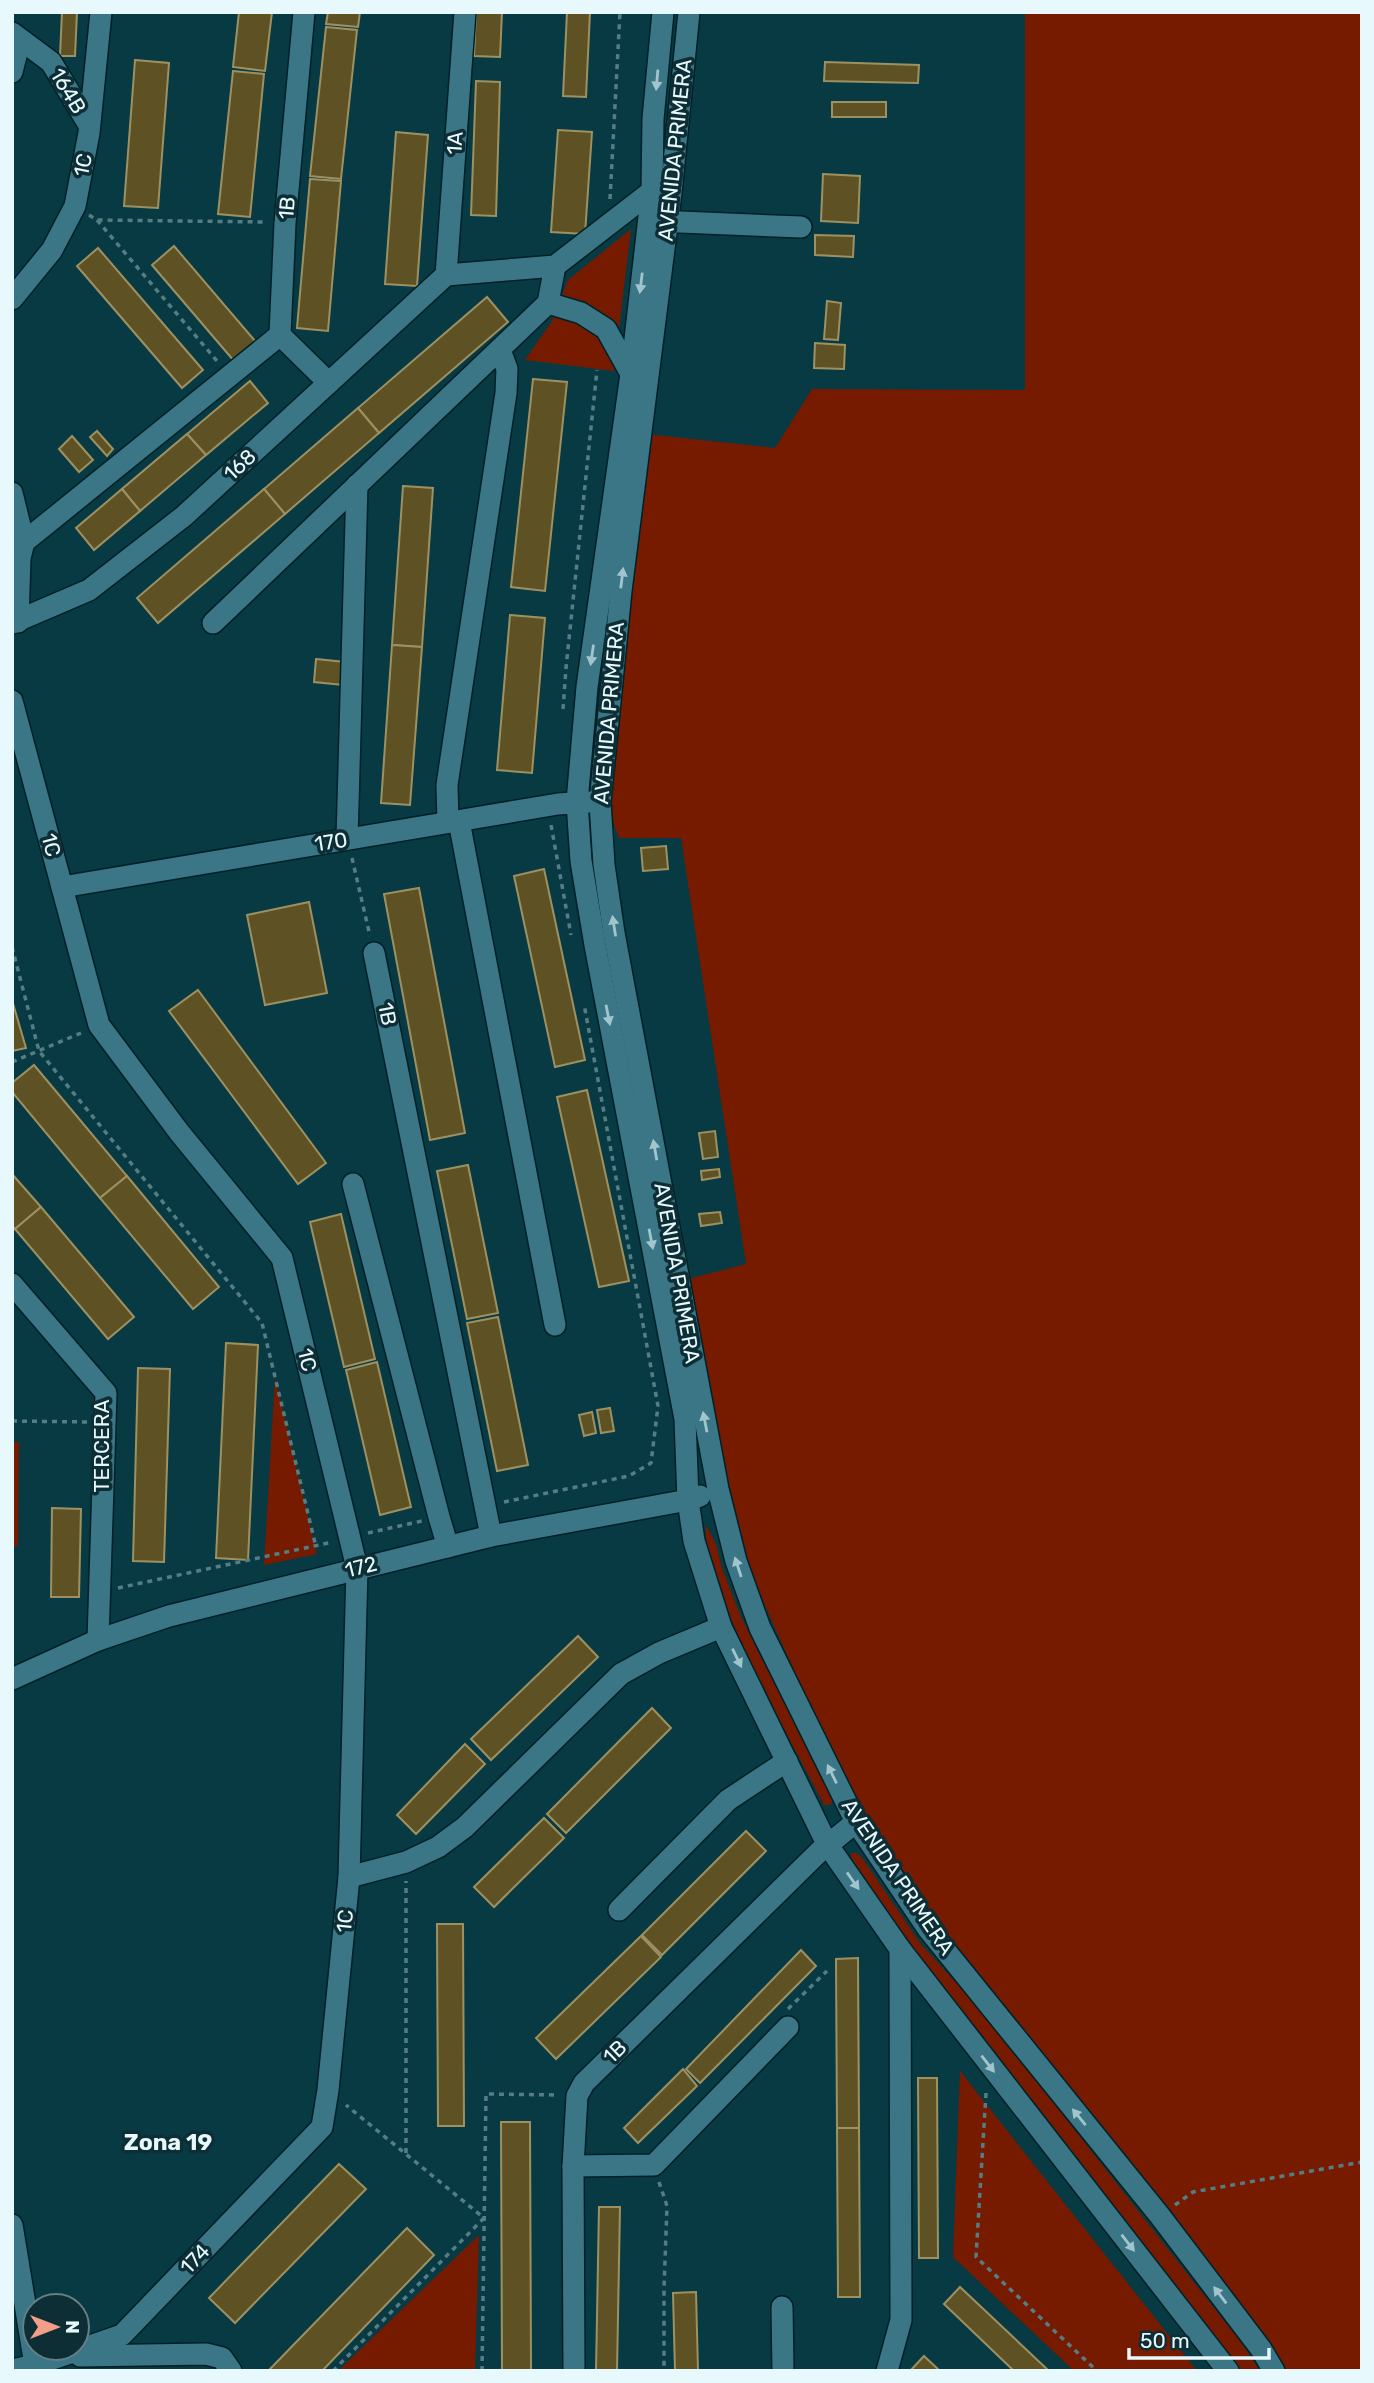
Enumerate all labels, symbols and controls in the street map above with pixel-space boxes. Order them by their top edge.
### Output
street label: AVENIDA PRIMERA [653,58,696,242]
street label: 164B [45,63,92,118]
one-way arrow [651,69,662,91]
street label: 1A [441,131,468,155]
street label: 1C [68,151,97,179]
street label: 1B [273,195,300,221]
one-way arrow [636,272,647,294]
street label: 168 [218,444,261,486]
one-way arrow [617,567,628,589]
street label: AVENIDA PRIMERA [588,621,629,805]
one-way arrow [586,644,597,666]
street label: 170 [313,827,349,856]
street label: 1C [36,831,67,859]
one-way arrow [608,915,619,937]
street label: 1B [373,1000,402,1028]
one-way arrow [603,1004,614,1026]
one-way arrow [649,1139,660,1161]
street label: AVENIDA PRIMERA [649,1181,706,1365]
one-way arrow [645,1228,656,1250]
street label: 1C [293,1346,322,1374]
street label: TERCERA [89,1399,114,1493]
one-way arrow [700,1411,711,1433]
street label: 172 [342,1551,379,1583]
one-way arrow [733,1557,743,1578]
one-way arrow [731,1648,742,1668]
one-way arrow [827,1764,838,1784]
street label: AVENIDA PRIMERA [837,1794,960,1960]
one-way arrow [846,1872,860,1890]
street label: 1C [331,1908,358,1934]
street label: 1B [598,2035,632,2069]
one-way arrow [981,2055,995,2073]
one-way arrow [1072,2108,1087,2126]
district label: Zona 19 [124,2128,212,2156]
one-way arrow [1121,2234,1136,2252]
street label: 174 [175,2238,215,2279]
one-way arrow [1213,2286,1227,2305]
north arrow [21,2292,91,2362]
scale bar [1129,2316,1269,2360]
text: N [61,2320,84,2334]
text: 50 m [1140,2328,1190,2353]

